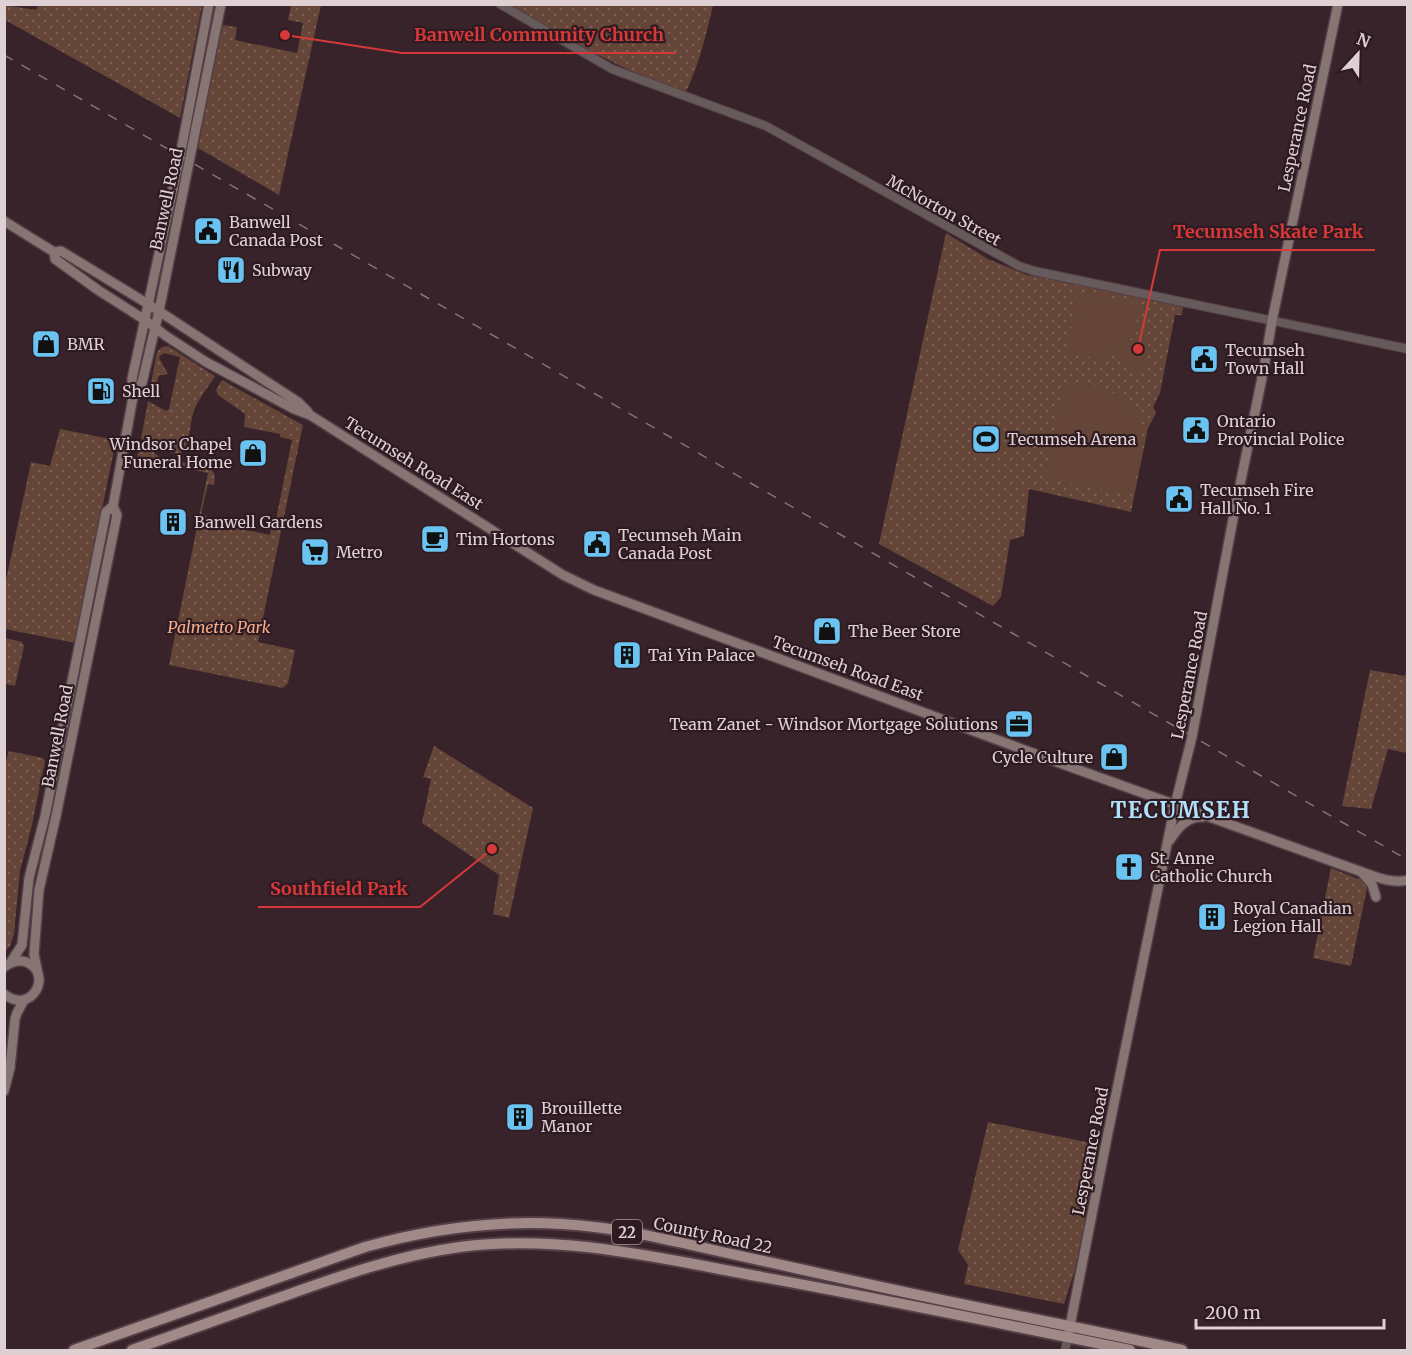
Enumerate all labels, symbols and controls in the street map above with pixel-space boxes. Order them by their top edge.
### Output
callout: Banwell Community Church [402,17,676,53]
text: Banwell Community Church [414,23,664,46]
north arrow [1328,24,1388,84]
text: N [1354,28,1374,52]
street label: Lesperance Road [1274,62,1320,194]
street label: Banwell Road [145,146,187,252]
street label: McNorton Street [883,170,1005,250]
place label: Banwell Canada Post [229,212,324,250]
callout: Tecumseh Skate Park [1160,214,1375,250]
public building icon: Banwell Canada Post [192,215,224,247]
text: Tecumseh Skate Park [1173,220,1364,243]
restaurant icon: Subway [215,254,247,286]
place label: Subway [252,260,312,280]
shop icon: BMR [30,328,62,360]
place label: BMR [67,334,106,354]
place label: Tecumseh Town Hall [1225,340,1305,378]
public building icon: Tecumseh Town Hall [1188,343,1220,375]
fuel station icon: Shell [85,375,117,407]
place label: Shell [122,381,160,401]
place label: Ontario Provincial Police [1217,411,1344,449]
street label: Tecumseh Road East [341,412,488,514]
public building icon: Ontario Provincial Police [1180,414,1212,446]
sports icon: Tecumseh Arena [970,423,1002,455]
place label: Tecumseh Arena [1007,429,1137,449]
place label: Windsor Chapel Funeral Home [109,434,232,472]
shop icon: Windsor Chapel Funeral Home [237,437,269,469]
place label: Tecumseh Fire Hall No. 1 [1200,480,1314,518]
public building icon: Tecumseh Fire Hall No. 1 [1163,483,1195,515]
building icon: Banwell Gardens [157,506,189,538]
place label: Banwell Gardens [194,512,323,532]
cafe icon: Tim Hortons [419,523,451,555]
place label: Tecumseh Main Canada Post [618,525,742,563]
public building icon: Tecumseh Main Canada Post [581,528,613,560]
place label: Tim Hortons [456,529,555,549]
supermarket icon: Metro [299,536,331,568]
place label: Metro [336,542,382,562]
street label: Lesperance Road [1167,609,1211,741]
shop icon: The Beer Store [811,615,843,647]
park label: Palmetto Park [167,617,271,637]
place label: The Beer Store [848,621,961,641]
street label: Tecumseh Road East [770,631,927,705]
building icon: Tai Yin Palace [611,639,643,671]
place label: Tai Yin Palace [648,645,755,665]
street label: Banwell Road [37,683,77,789]
office icon: Team Zanet - Windsor Mortgage Solutions [1003,708,1035,740]
place label: Team Zanet - Windsor Mortgage Solutions [669,714,998,734]
shop icon: Cycle Culture [1098,741,1130,773]
place label: Cycle Culture [992,747,1093,767]
district label: TECUMSEH [1111,796,1251,824]
place label: St. Anne Catholic Church [1150,848,1273,886]
church icon: St. Anne Catholic Church [1113,851,1145,883]
callout: Southfield Park [258,871,420,907]
text: Southfield Park [270,877,408,900]
place label: Royal Canadian Legion Hall [1233,898,1353,936]
building icon: Royal Canadian Legion Hall [1196,901,1228,933]
street label: Lesperance Road [1068,1085,1112,1217]
place label: Brouillette Manor [541,1098,622,1136]
building icon: Brouillette Manor [504,1101,536,1133]
street label: County Road 22 [652,1213,774,1257]
road number: 22 [612,1220,642,1244]
scale bar [1196,1292,1384,1330]
text: 200 m [1205,1301,1261,1324]

